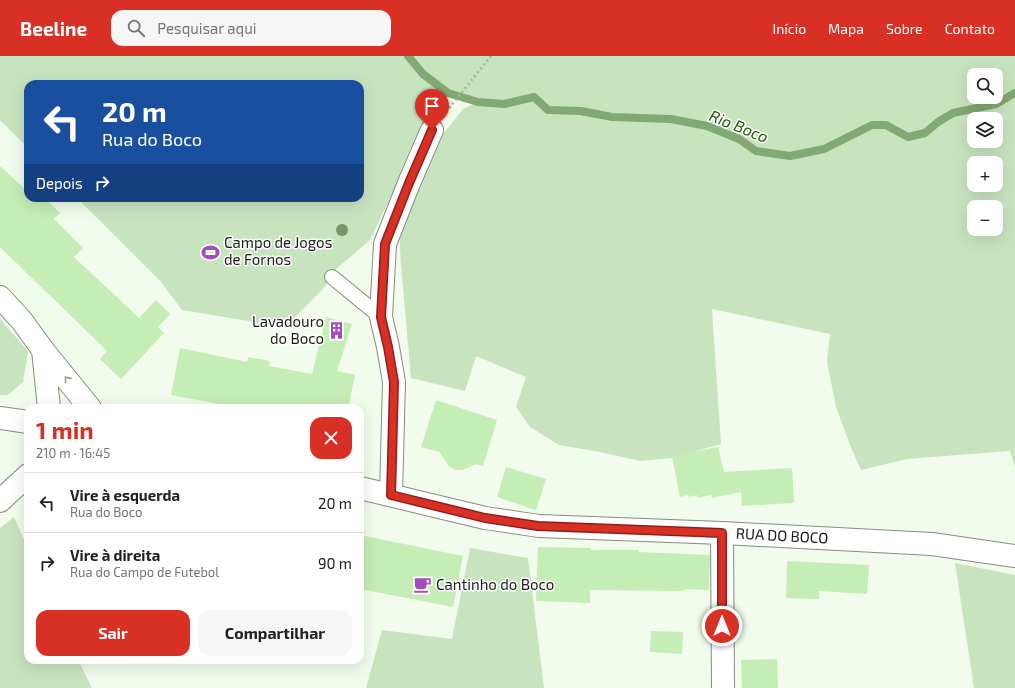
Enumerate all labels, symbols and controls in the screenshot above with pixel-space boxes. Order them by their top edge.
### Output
search box [111,10,391,46]
text: Beeline [20,17,87,40]
icon: search [125,17,147,39]
text: Pesquisar aqui [157,19,256,37]
text: Início [773,20,806,37]
text: Mapa [828,20,864,37]
text: Sobre [886,20,923,37]
text: Contato [945,20,995,37]
map controls [967,68,1003,236]
button: search [967,68,1003,104]
pin [415,89,449,130]
text: 20 m [102,94,167,128]
icon: arrive [421,95,443,117]
icon: left [36,96,88,148]
water label: Rio Boco [707,105,771,146]
button: layers [967,112,1003,148]
text: Rua do Boco [102,128,202,150]
button: + [967,156,1003,192]
icon: right [91,172,113,194]
text: Depois [36,174,83,192]
button: − [967,200,1003,236]
place label: Campo de Jogos de Fornos [224,233,332,268]
sports icon: Campo de Jogos de Fornos [201,242,221,262]
place label: Lavadouro do Boco [252,312,324,347]
building icon: Lavadouro do Boco [327,321,347,341]
one-way arrow [64,376,71,383]
text: 1 min [36,415,94,444]
button: close [310,417,352,459]
text: 210 m · 16:45 [36,445,110,461]
text: Vire à esquerda [70,486,180,504]
icon: left [36,492,58,514]
text: 20 m [318,494,352,512]
text: Rua do Boco [70,504,142,520]
street label: RUA DO BOCO [735,524,829,546]
text: Vire à direita [70,546,160,564]
icon: right [36,552,58,574]
text: 90 m [318,554,352,572]
text: Rua do Campo de Futebol [70,564,219,580]
cafe icon: Cantinho do Boco [413,575,433,595]
place label: Cantinho do Boco [436,575,554,593]
position arrow [701,605,743,647]
button: Sair [36,610,190,656]
button: Compartilhar [198,610,352,656]

